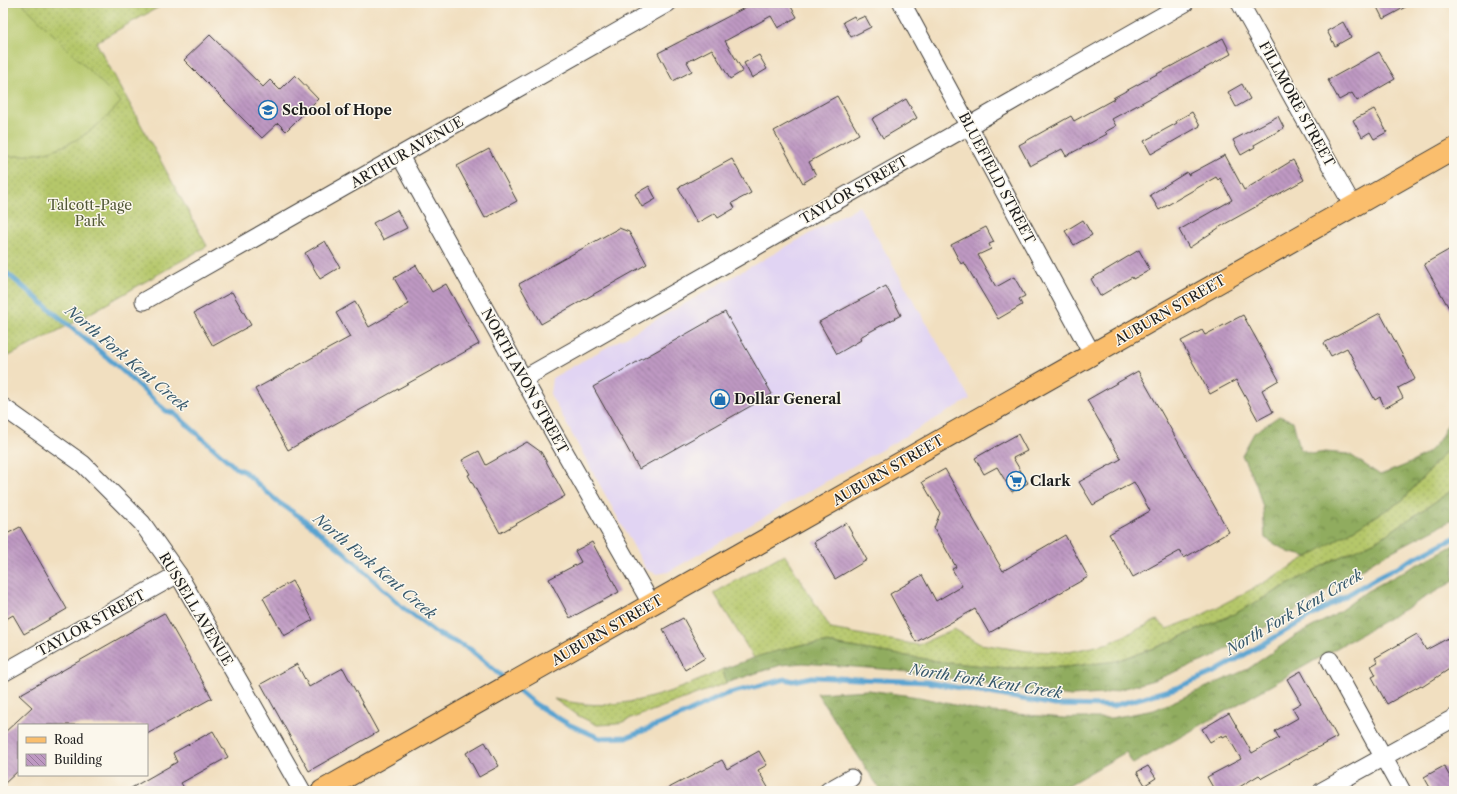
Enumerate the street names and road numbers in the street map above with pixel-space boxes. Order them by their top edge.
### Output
street label: FILLMORE STREET [1255,38,1339,170]
street label: BLUEFIELD STREET [955,109,1040,247]
street label: ARTHUR AVENUE [346,112,467,192]
street label: TAYLOR STREET [797,152,912,228]
street label: AUBURN STREET [1110,271,1229,350]
street label: NORTH AVON STREET [478,305,573,457]
street label: AUBURN STREET [828,431,947,510]
street label: RUSSELL AVENUE [155,549,237,669]
street label: TAYLOR STREET [33,585,149,660]
street label: AUBURN STREET [547,591,666,670]

